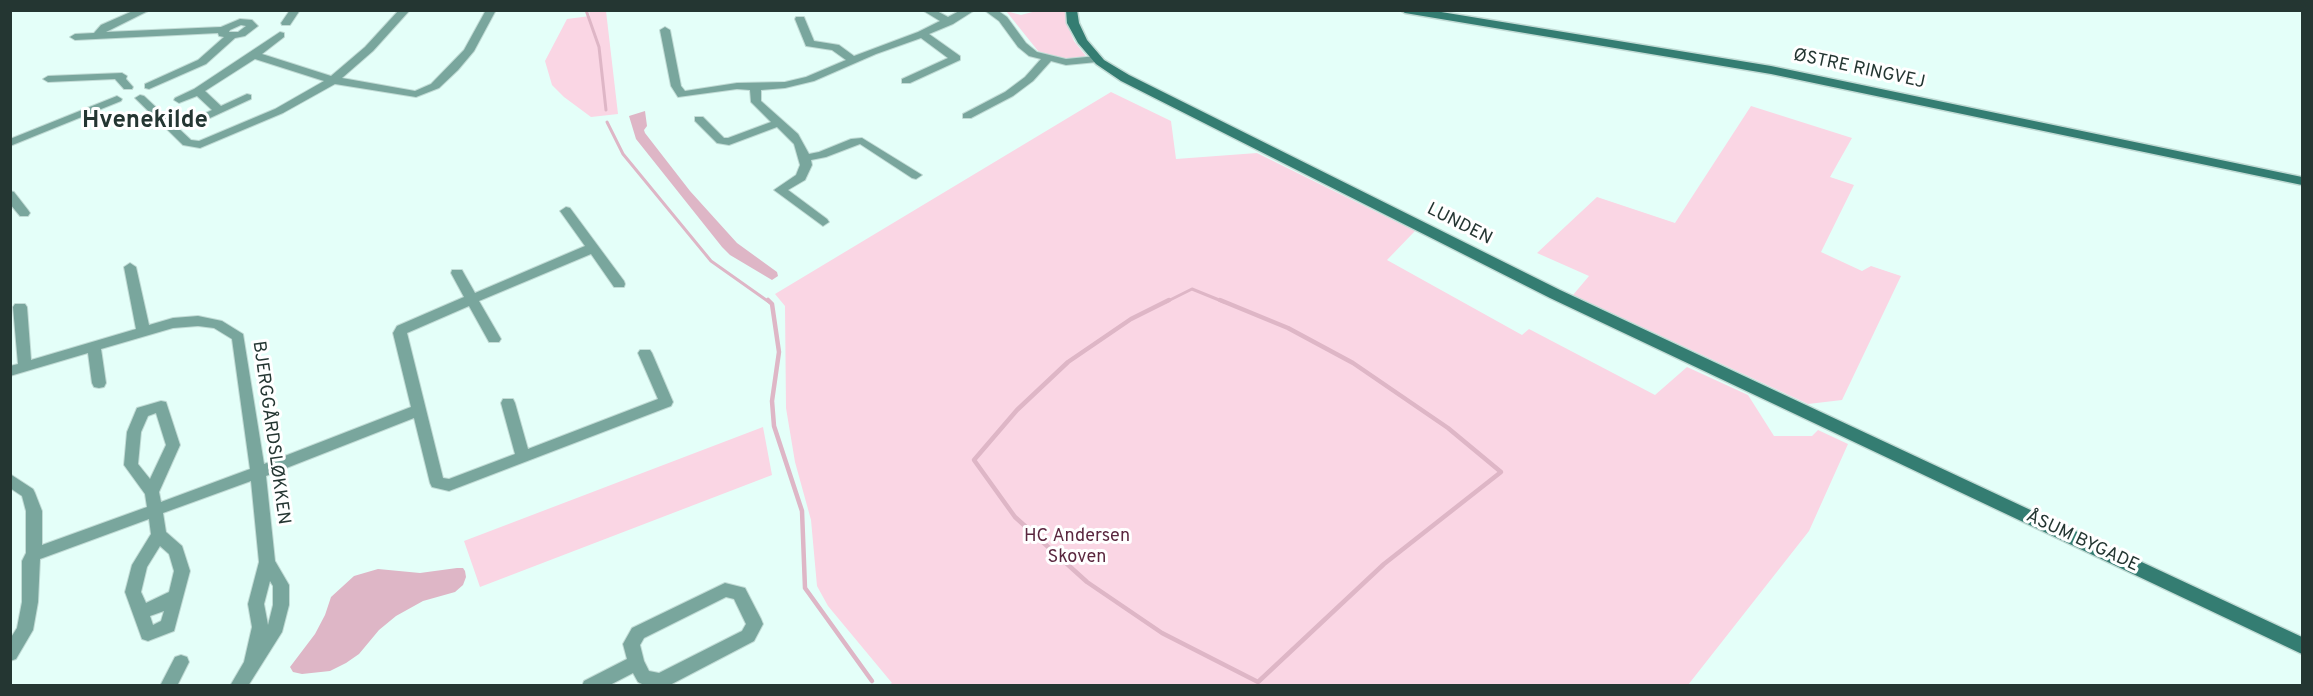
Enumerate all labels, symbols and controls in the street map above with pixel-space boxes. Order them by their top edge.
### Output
street label: ØSTRE RINGVEJ [1791,45,1927,95]
district label: Hvenekilde [82,108,208,136]
street label: LUNDEN [1423,199,1495,251]
street label: BJERGGÅRDSLØKKEN [246,340,294,526]
street label: ÅSUM BYGADE [2022,506,2142,578]
park label: HC Andersen Skoven [1024,526,1130,568]

